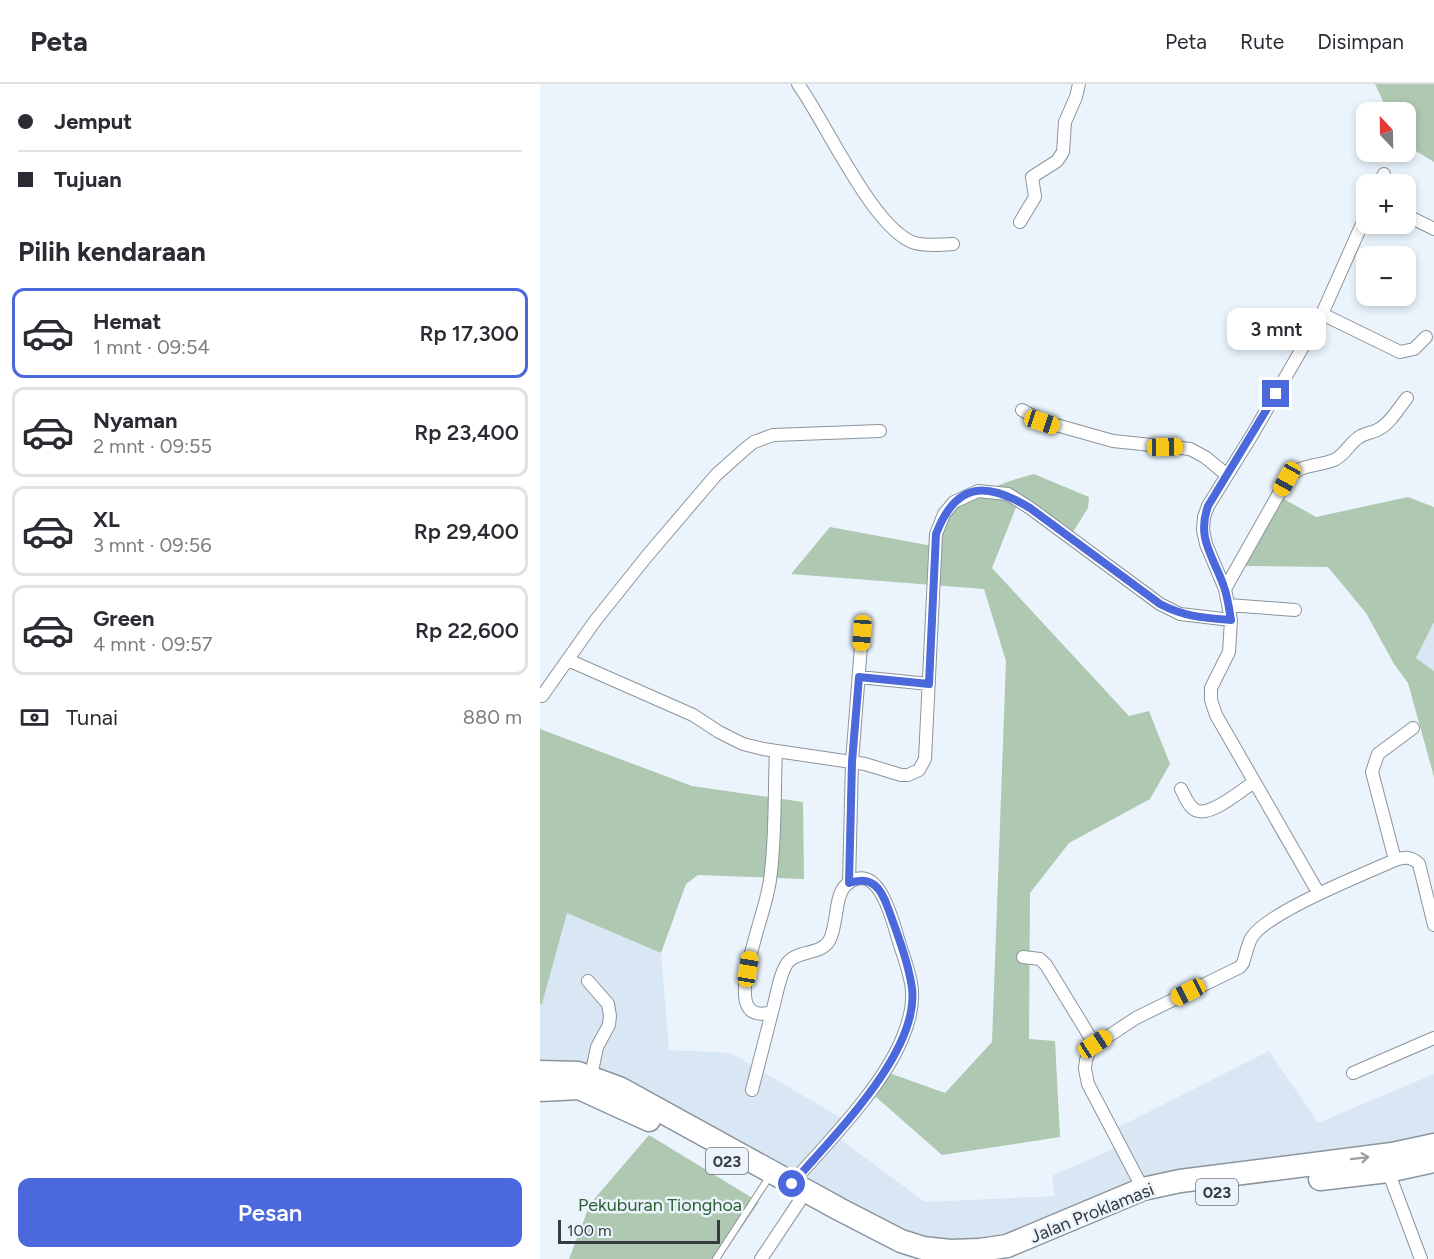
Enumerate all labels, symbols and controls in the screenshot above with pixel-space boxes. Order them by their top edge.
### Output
text: Peta [30,24,88,58]
text: Peta [1165,29,1207,54]
text: Rute [1240,29,1284,54]
text: Disimpan [1317,29,1404,54]
north arrow [1356,102,1416,162]
map controls [1356,102,1416,306]
text: Jemput [54,108,132,135]
text: Tujuan [54,166,122,193]
button: + [1356,174,1416,234]
text: Pilih kendaraan [18,235,206,268]
button: − [1356,246,1416,306]
icon: car [21,306,75,360]
callout: 3 mnt [1226,307,1326,349]
text: Hemat [93,308,161,335]
text: 3 mnt [1250,317,1303,341]
text: Rp 17,300 [419,320,519,347]
text: 1 mnt · 09:54 [93,335,210,359]
route end [1262,380,1289,407]
icon: car [21,405,75,459]
text: Nyaman [93,407,177,434]
car [1022,408,1062,436]
text: Rp 23,400 [414,419,519,446]
text: 2 mnt · 09:55 [93,434,212,458]
car [1147,438,1183,456]
car [1270,459,1304,499]
icon: car [21,504,75,558]
text: XL [93,506,120,533]
text: Rp 29,400 [414,518,519,545]
text: 3 mnt · 09:56 [93,533,212,557]
icon: car [21,603,75,657]
text: Green [93,605,155,632]
car [852,614,872,652]
text: Rp 22,600 [415,617,519,644]
text: 4 mnt · 09:57 [93,632,213,656]
icon: cash [18,701,51,734]
text: Tunai [66,704,118,731]
text: 880 m [463,705,522,729]
car [736,950,760,988]
car [1168,976,1208,1008]
car [1075,1027,1115,1061]
road number: 023 [706,1148,748,1174]
one-way arrow [1350,1153,1370,1164]
route start [778,1170,805,1197]
button: Pesan [18,1178,522,1247]
street label: Jalan Proklamasi [1027,1178,1157,1248]
road number: 023 [1196,1179,1238,1205]
park label: Pekuburan Tionghoa [578,1194,742,1216]
scale bar [558,1217,720,1244]
text: 100 m [567,1221,612,1240]

